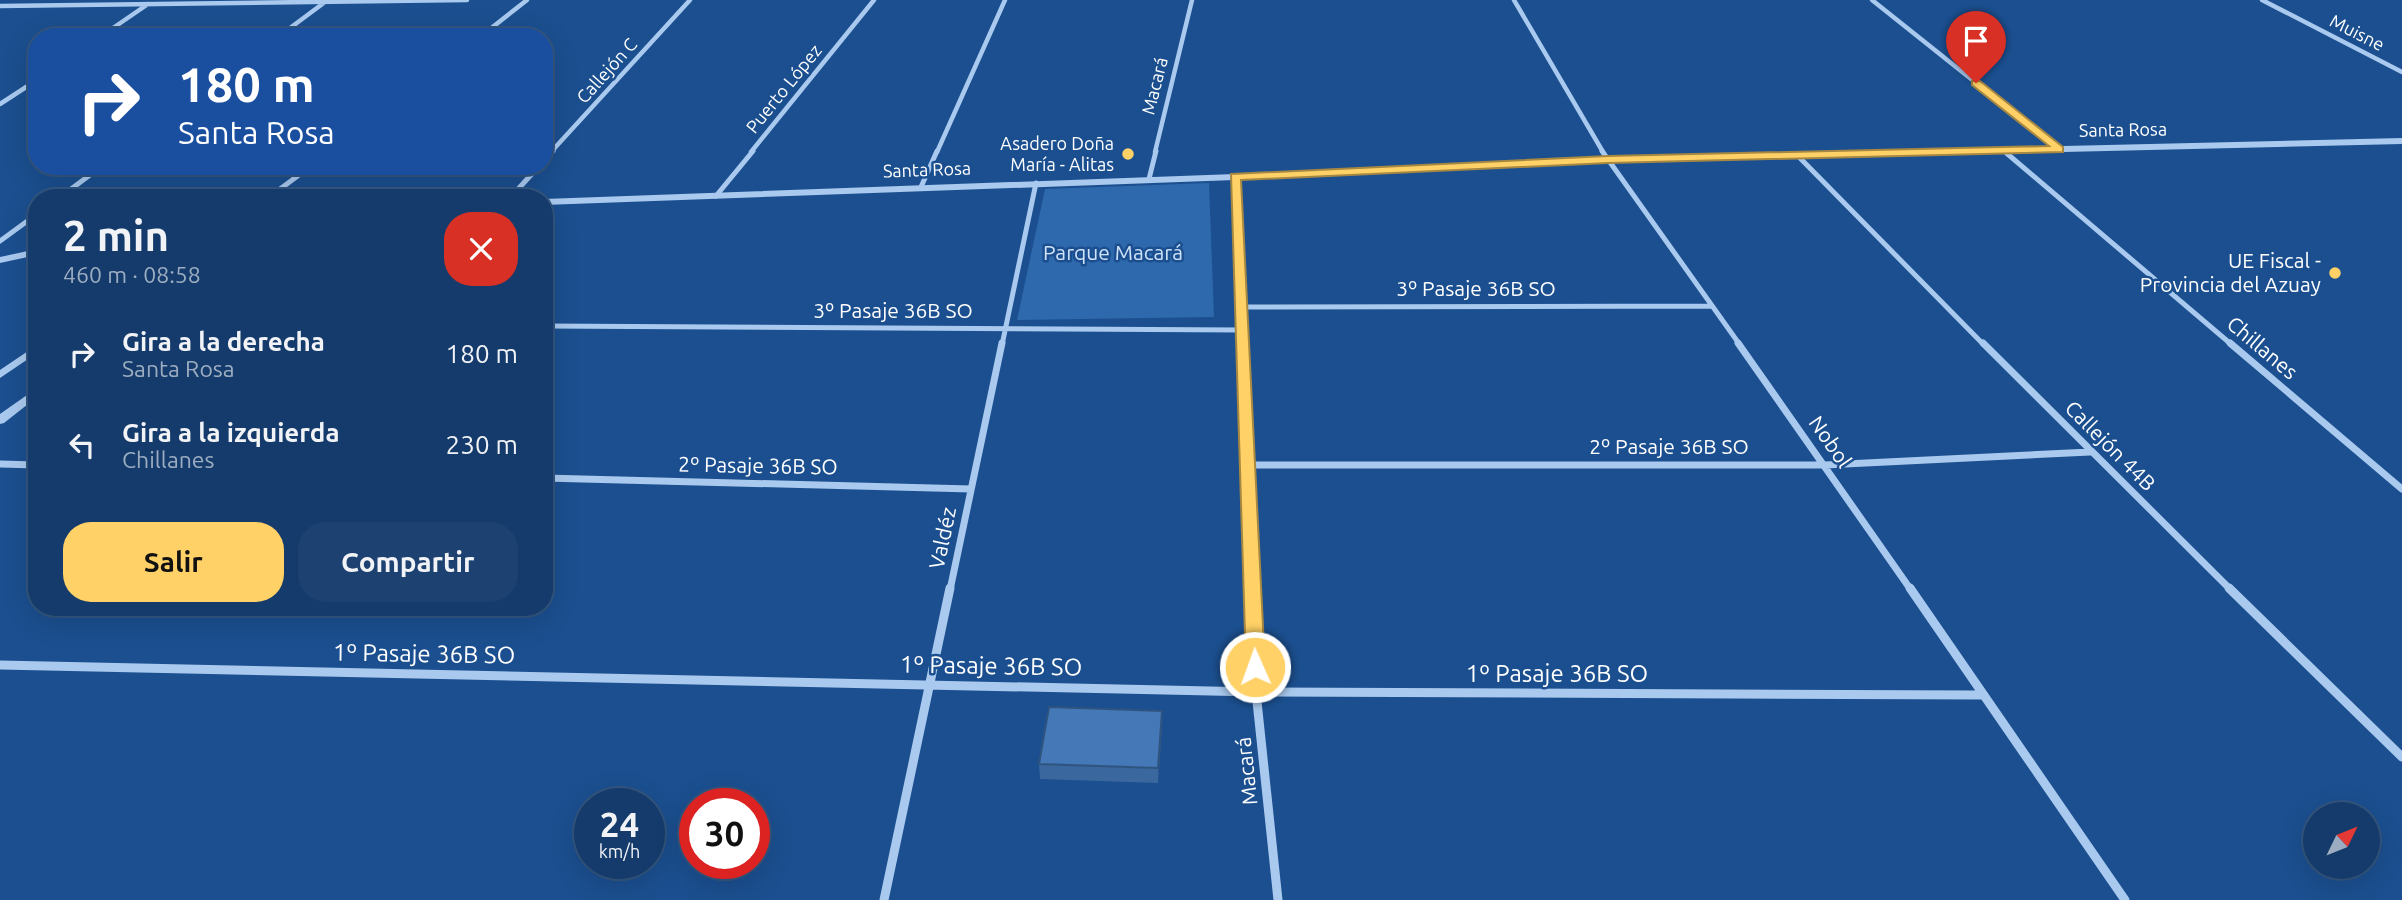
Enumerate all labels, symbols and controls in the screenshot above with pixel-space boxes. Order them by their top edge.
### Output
street label: Muisne [2327,10,2388,54]
pin [1946,11,2006,83]
icon: arrive [1957,22,1995,60]
street label: Callejón C [572,34,640,107]
street label: Puerto López [741,40,825,137]
street label: Macará [1137,55,1171,117]
icon: right [63,56,154,147]
text: 180 m [178,56,315,111]
text: Santa Rosa [178,114,335,150]
street label: Santa Rosa [2079,118,2167,140]
place label: Asadero Doña María - Alitas [1000,133,1114,174]
marker: Asadero Doña María - Alitas [1120,146,1136,162]
street label: Santa Rosa [883,157,971,181]
text: 2 min [63,212,169,259]
button: close [444,212,518,286]
park label: Parque Macará [1043,240,1183,264]
place label: UE Fiscal - Provincia del Azuay [2140,248,2321,296]
text: 460 m · 08:58 [63,262,201,287]
marker: UE Fiscal - Provincia del Azuay [2327,265,2343,281]
street label: 3º Pasaje 36B SO [1396,276,1556,300]
street label: 3º Pasaje 36B SO [813,298,973,322]
street label: Chillanes [2223,311,2303,384]
text: Gira a la derecha [122,327,325,356]
icon: right [63,335,101,373]
text: 180 m [446,339,518,368]
text: Santa Rosa [122,356,235,381]
street label: Callejón 44B [2061,395,2161,495]
street label: Nobol [1805,411,1857,472]
text: Gira a la izquierda [122,418,340,447]
icon: left [63,426,101,464]
text: 230 m [446,430,518,459]
street label: 2º Pasaje 36B SO [1589,434,1749,458]
text: Chillanes [122,447,215,472]
street label: 2º Pasaje 36B SO [678,452,838,478]
street label: Valdéz [924,505,960,571]
button: Salir [63,522,284,602]
button: Compartir [298,522,518,602]
position arrow [1218,630,1292,704]
street label: 1º Pasaje 36B SO [333,638,515,669]
street label: 1º Pasaje 36B SO [900,650,1082,681]
street label: 1º Pasaje 36B SO [1466,660,1648,687]
street label: Macará [1231,736,1262,806]
speed limit sign: 30 [679,788,770,879]
north arrow [2303,802,2380,878]
map controls [2303,802,2380,879]
text: 24 [600,804,639,844]
text: km/h [599,841,640,861]

